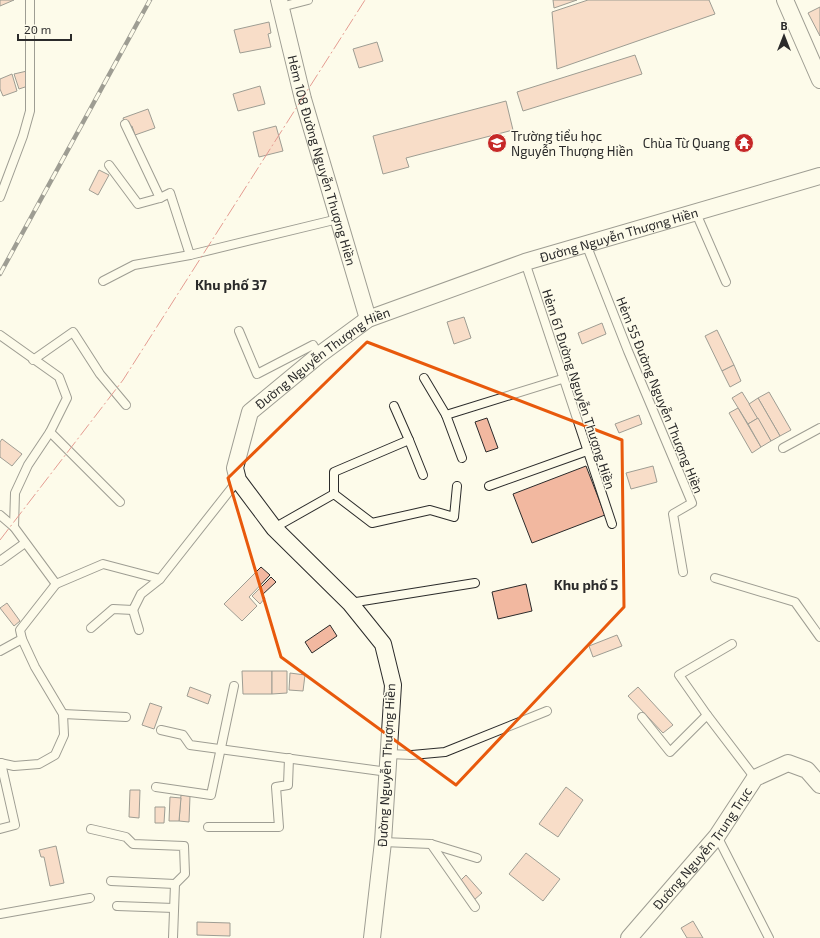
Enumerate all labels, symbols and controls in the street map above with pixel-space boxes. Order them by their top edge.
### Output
scale bar [18,16,71,42]
north arrow [764,16,804,56]
text: B [780,19,788,32]
text: 20 m [24,22,51,36]
street label: Hẻm 108 Đường Nguyễn Thượng Hiền [285,54,360,267]
place label: Trường tiểu học Nguyễn Thượng Hiền [511,128,633,159]
school or university icon: Trường tiểu học Nguyễn Thượng Hiền [486,132,508,154]
temple icon: Chùa Từ Quang [733,132,755,154]
place label: Chùa Từ Quang [643,135,730,151]
street label: Đường Nguyễn Thượng Hiền [538,204,700,265]
district label: Khu phố 37 [195,276,268,293]
street label: Hẻm 61 Đường Nguyễn Thượng Hiền [539,287,619,491]
street label: Hẻm 55 Đường Nguyễn Thượng Hiền [613,294,707,496]
street label: Đường Nguyễn Thượng Hiền [252,304,392,412]
district label: Khu phố 5 [554,576,618,593]
street label: Đường Nguyễn Thượng Hiền [374,683,398,847]
street label: Đường Nguyễn Trung Trực [649,784,755,913]

